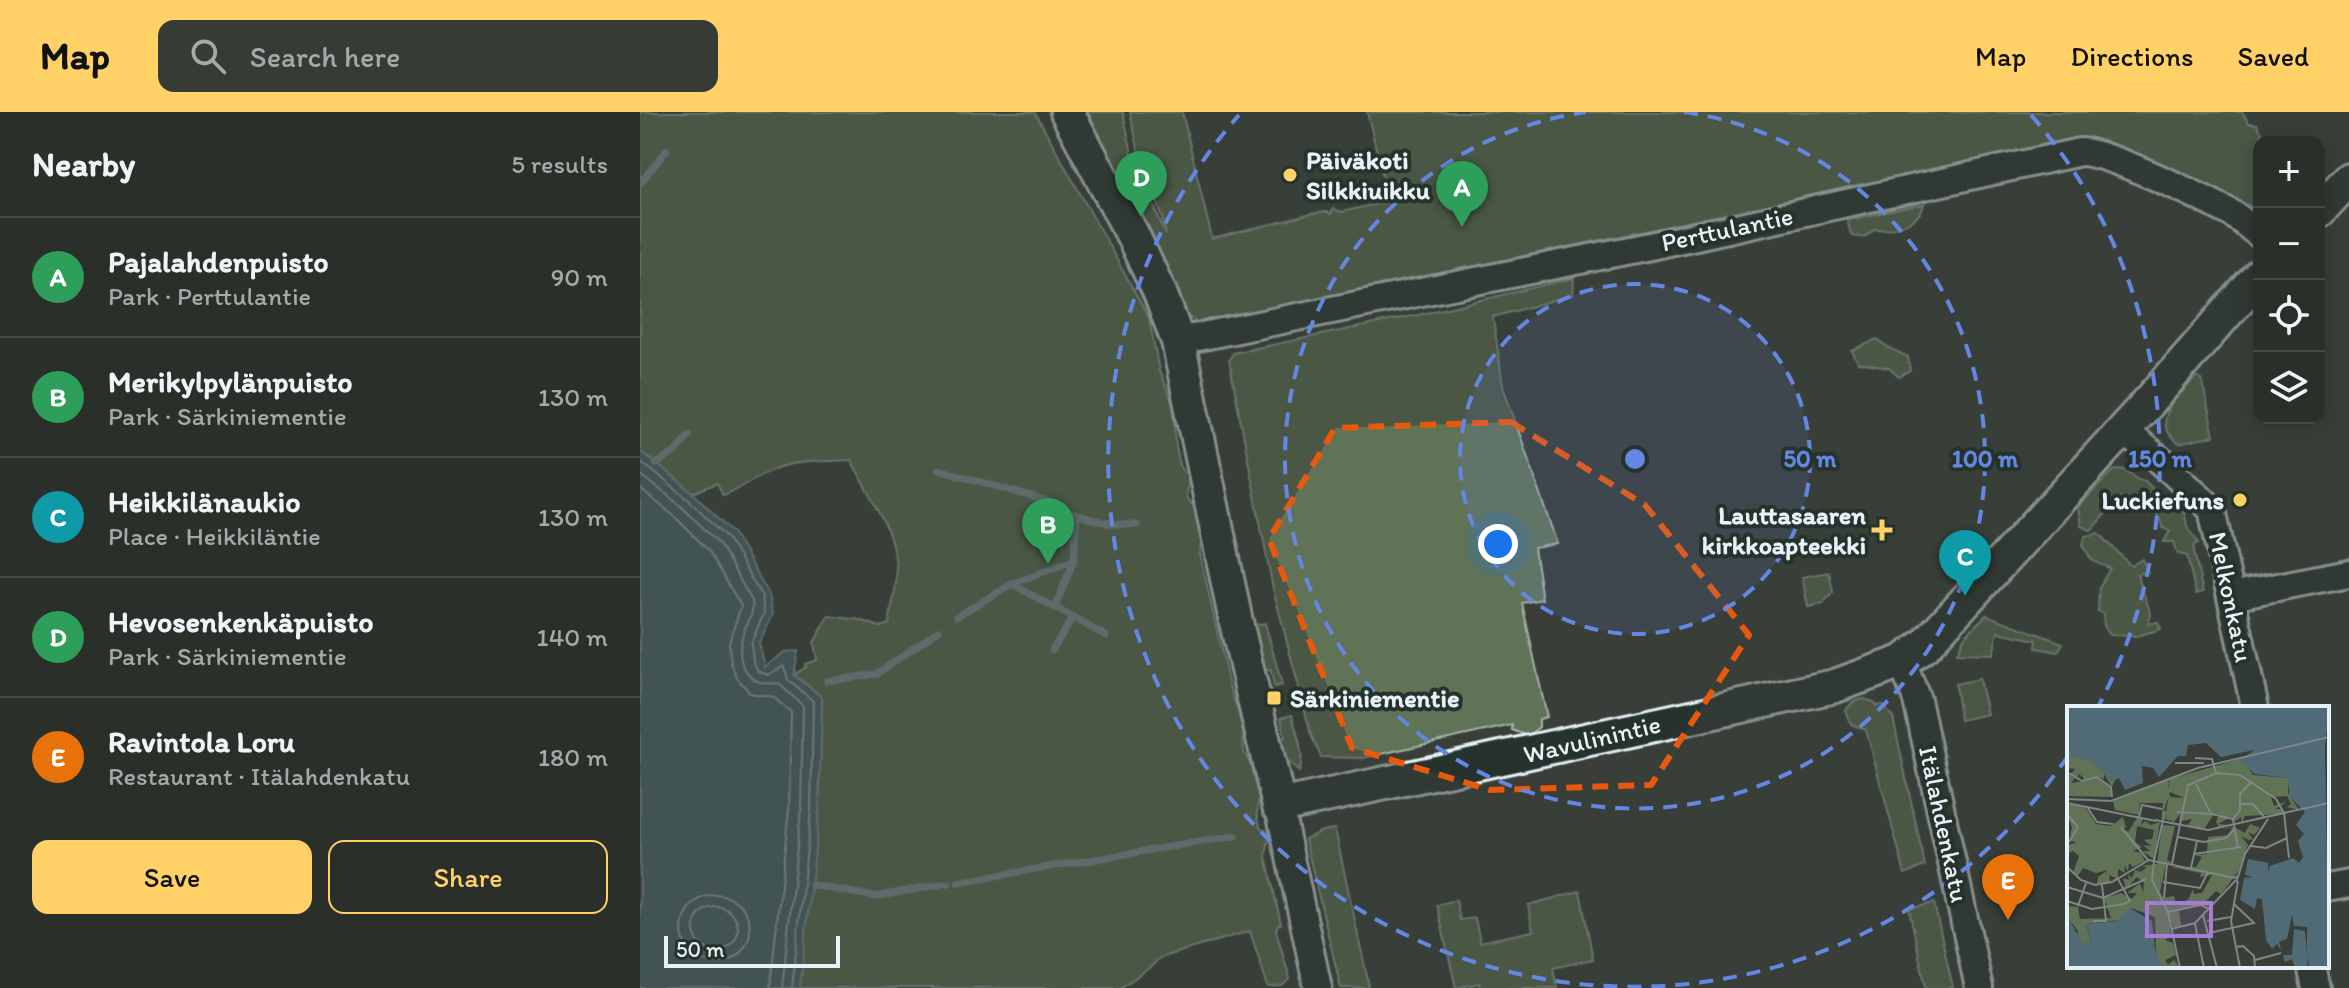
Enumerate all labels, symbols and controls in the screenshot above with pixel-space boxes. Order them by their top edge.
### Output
search box [158,20,718,92]
text: Map [40,33,110,79]
icon: search [186,34,230,78]
text: Search here [250,38,400,75]
text: Map [1975,39,2026,73]
text: Directions [2070,39,2194,73]
text: Saved [2238,39,2309,73]
map controls [2253,136,2325,424]
button: + [2253,136,2325,208]
text: Nearby [32,144,135,185]
place label: Päiväkoti Silkkiuikku [1306,144,1431,206]
text: 5 results [511,148,608,180]
pin: D [1115,151,1167,217]
pin: A [1436,161,1488,227]
marker: Päiväkoti Silkkiuikku [1281,166,1299,184]
street label: Perttulantie [1658,199,1796,259]
button: − [2253,208,2325,280]
text: Pajalahdenpuisto [108,243,329,280]
text: A [50,261,66,293]
text: 90 m [551,261,608,293]
text: Park · Perttulantie [108,280,311,312]
button: locate [2253,280,2325,352]
button: layers [2253,352,2325,424]
text: Merikylpylänpuisto [108,363,353,400]
text: B [50,381,66,413]
text: 130 m [538,381,608,413]
text: Park · Särkiniementie [108,400,347,432]
text: 50 m [1784,444,1837,473]
text: 100 m [1952,444,2019,473]
text: 150 m [2128,444,2193,473]
centre of rings [1621,445,1649,473]
text: Heikkilänaukio [108,483,301,520]
place label: Luckiefuns [2102,484,2224,516]
marker: Luckiefuns [2231,491,2249,509]
pin: B [1022,498,1074,564]
place label: Lauttasaaren kirkkoapteekki [1702,499,1866,561]
text: C [50,501,66,533]
text: 130 m [538,501,608,533]
text: Place · Heikkiläntie [108,520,321,552]
marker: Lauttasaaren kirkkoapteekki [1873,521,1891,539]
your location [1478,524,1518,564]
street label: Melkonkatu [2202,529,2260,665]
pin: C [1939,530,1991,596]
text: Hevosenkenkäpuisto [108,603,374,640]
text: D [49,621,67,653]
text: 140 m [537,621,608,653]
text: Park · Särkiniementie [108,640,347,672]
place label: Särkiniementie [1290,682,1459,714]
marker: Särkiniementie [1265,689,1283,707]
inset map [2067,706,2329,968]
street label: Wavulinintie [1520,708,1664,770]
text: Ravintola Loru [108,723,295,760]
text: E [51,741,65,773]
text: 180 m [538,741,608,773]
street label: Itälahdenkatu [1912,743,1976,905]
text: Restaurant · Itälahdenkatu [108,760,410,792]
button: Save [32,840,312,914]
button: Share [328,840,608,914]
pin: E [1982,854,2034,920]
scale bar [664,932,840,968]
text: 50 m [676,936,725,963]

